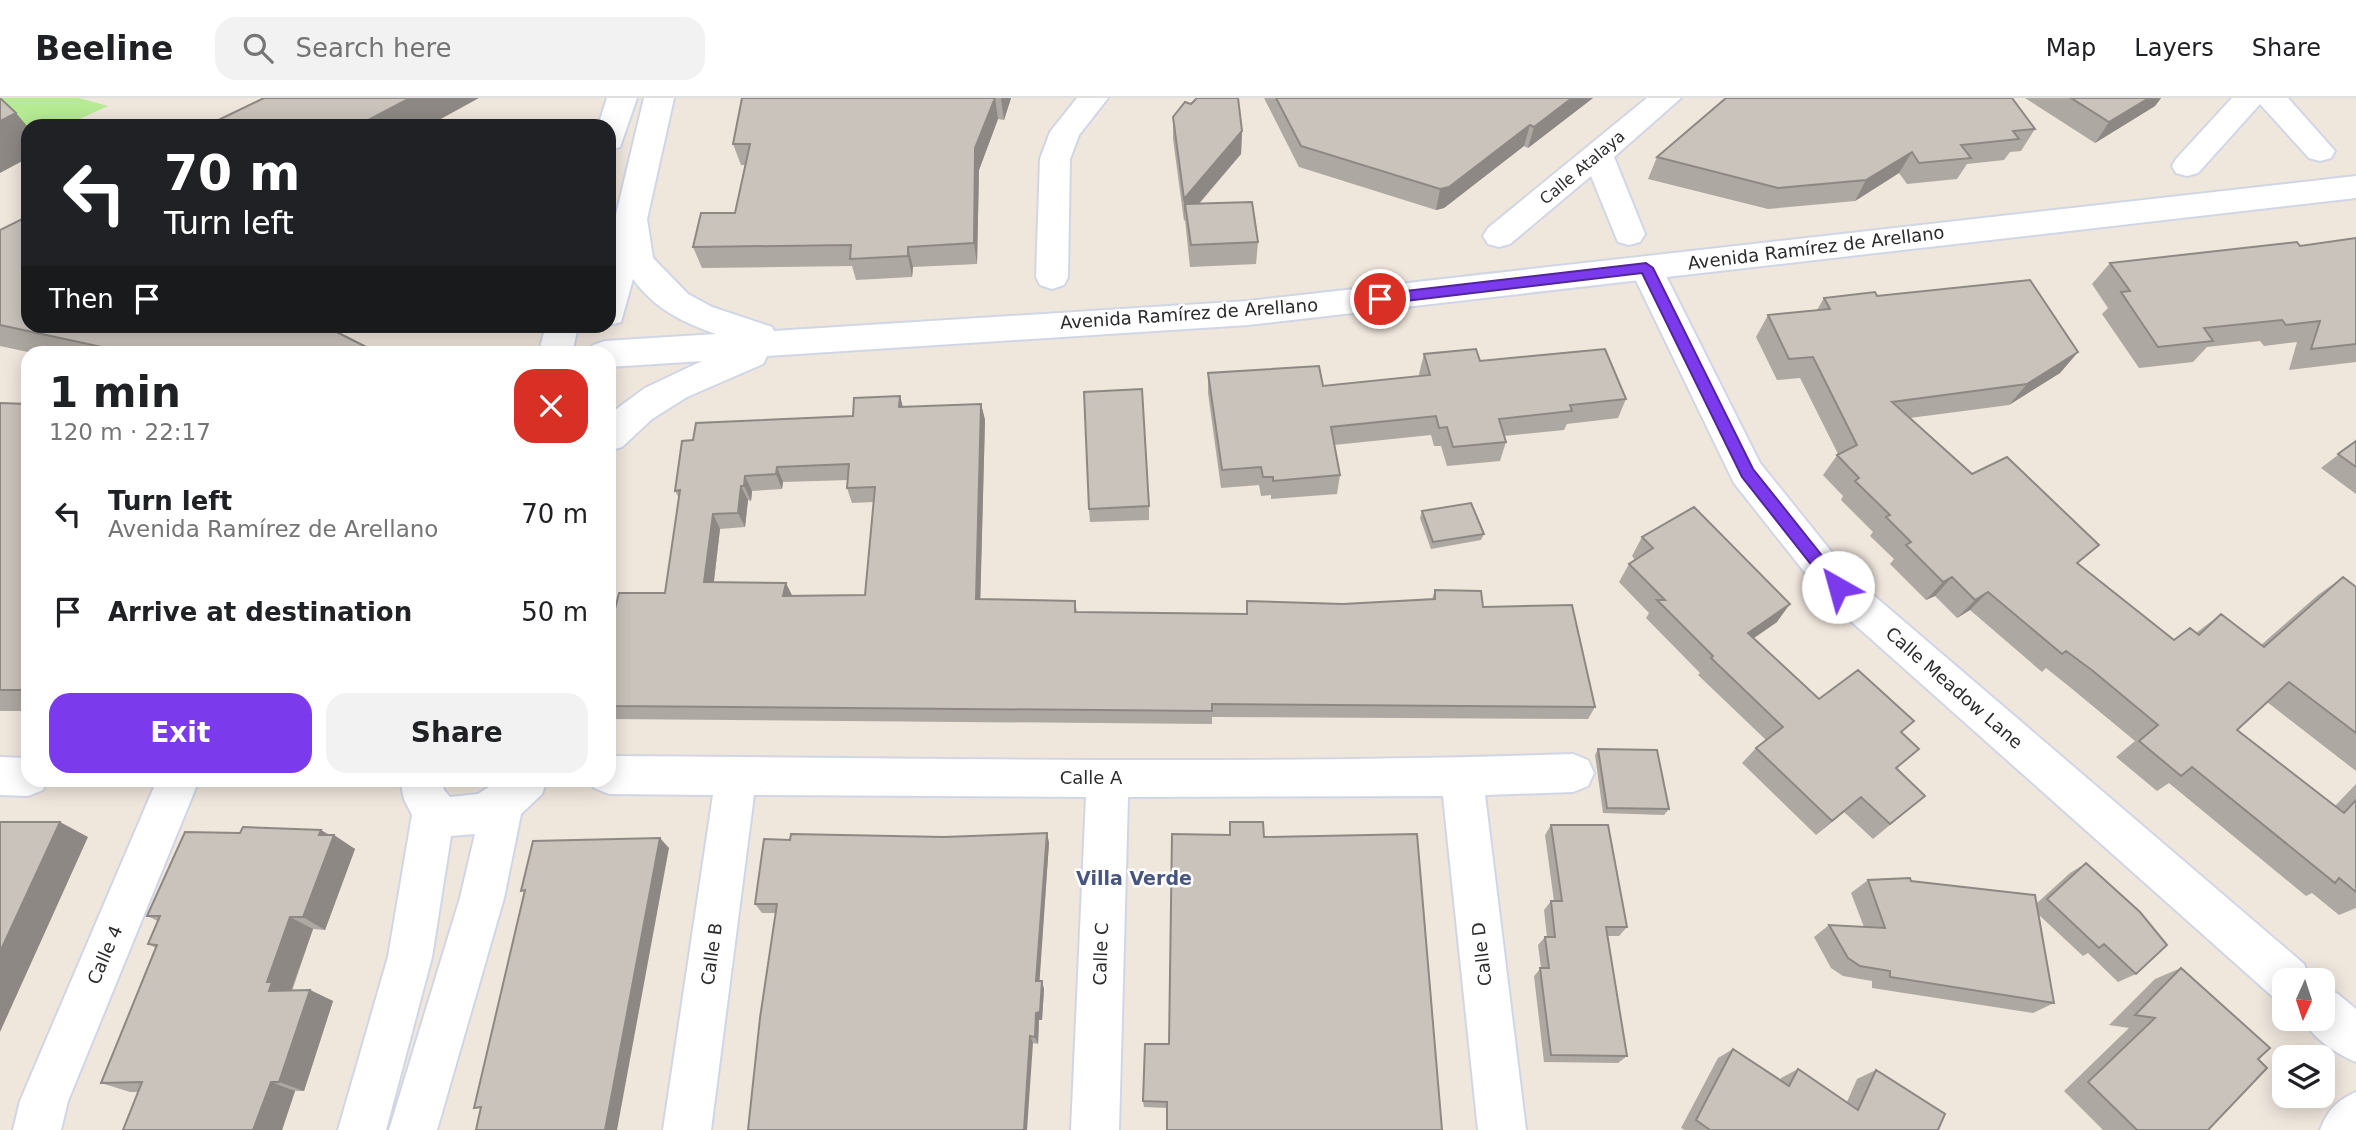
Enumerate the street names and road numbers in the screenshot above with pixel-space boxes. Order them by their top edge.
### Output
street label: Calle Atalaya [1536,126,1629,208]
street label: Avenida Ramírez de Arellano [1686,221,1946,274]
street label: Avenida Ramírez de Arellano [1059,294,1319,333]
street label: Calle Meadow Lane [1882,622,2027,753]
street label: Calle A [1060,767,1123,788]
street label: Calle B [697,921,726,986]
street label: Calle D [1467,921,1496,987]
street label: Calle 4 [83,922,126,987]
street label: Calle C [1089,922,1112,986]

